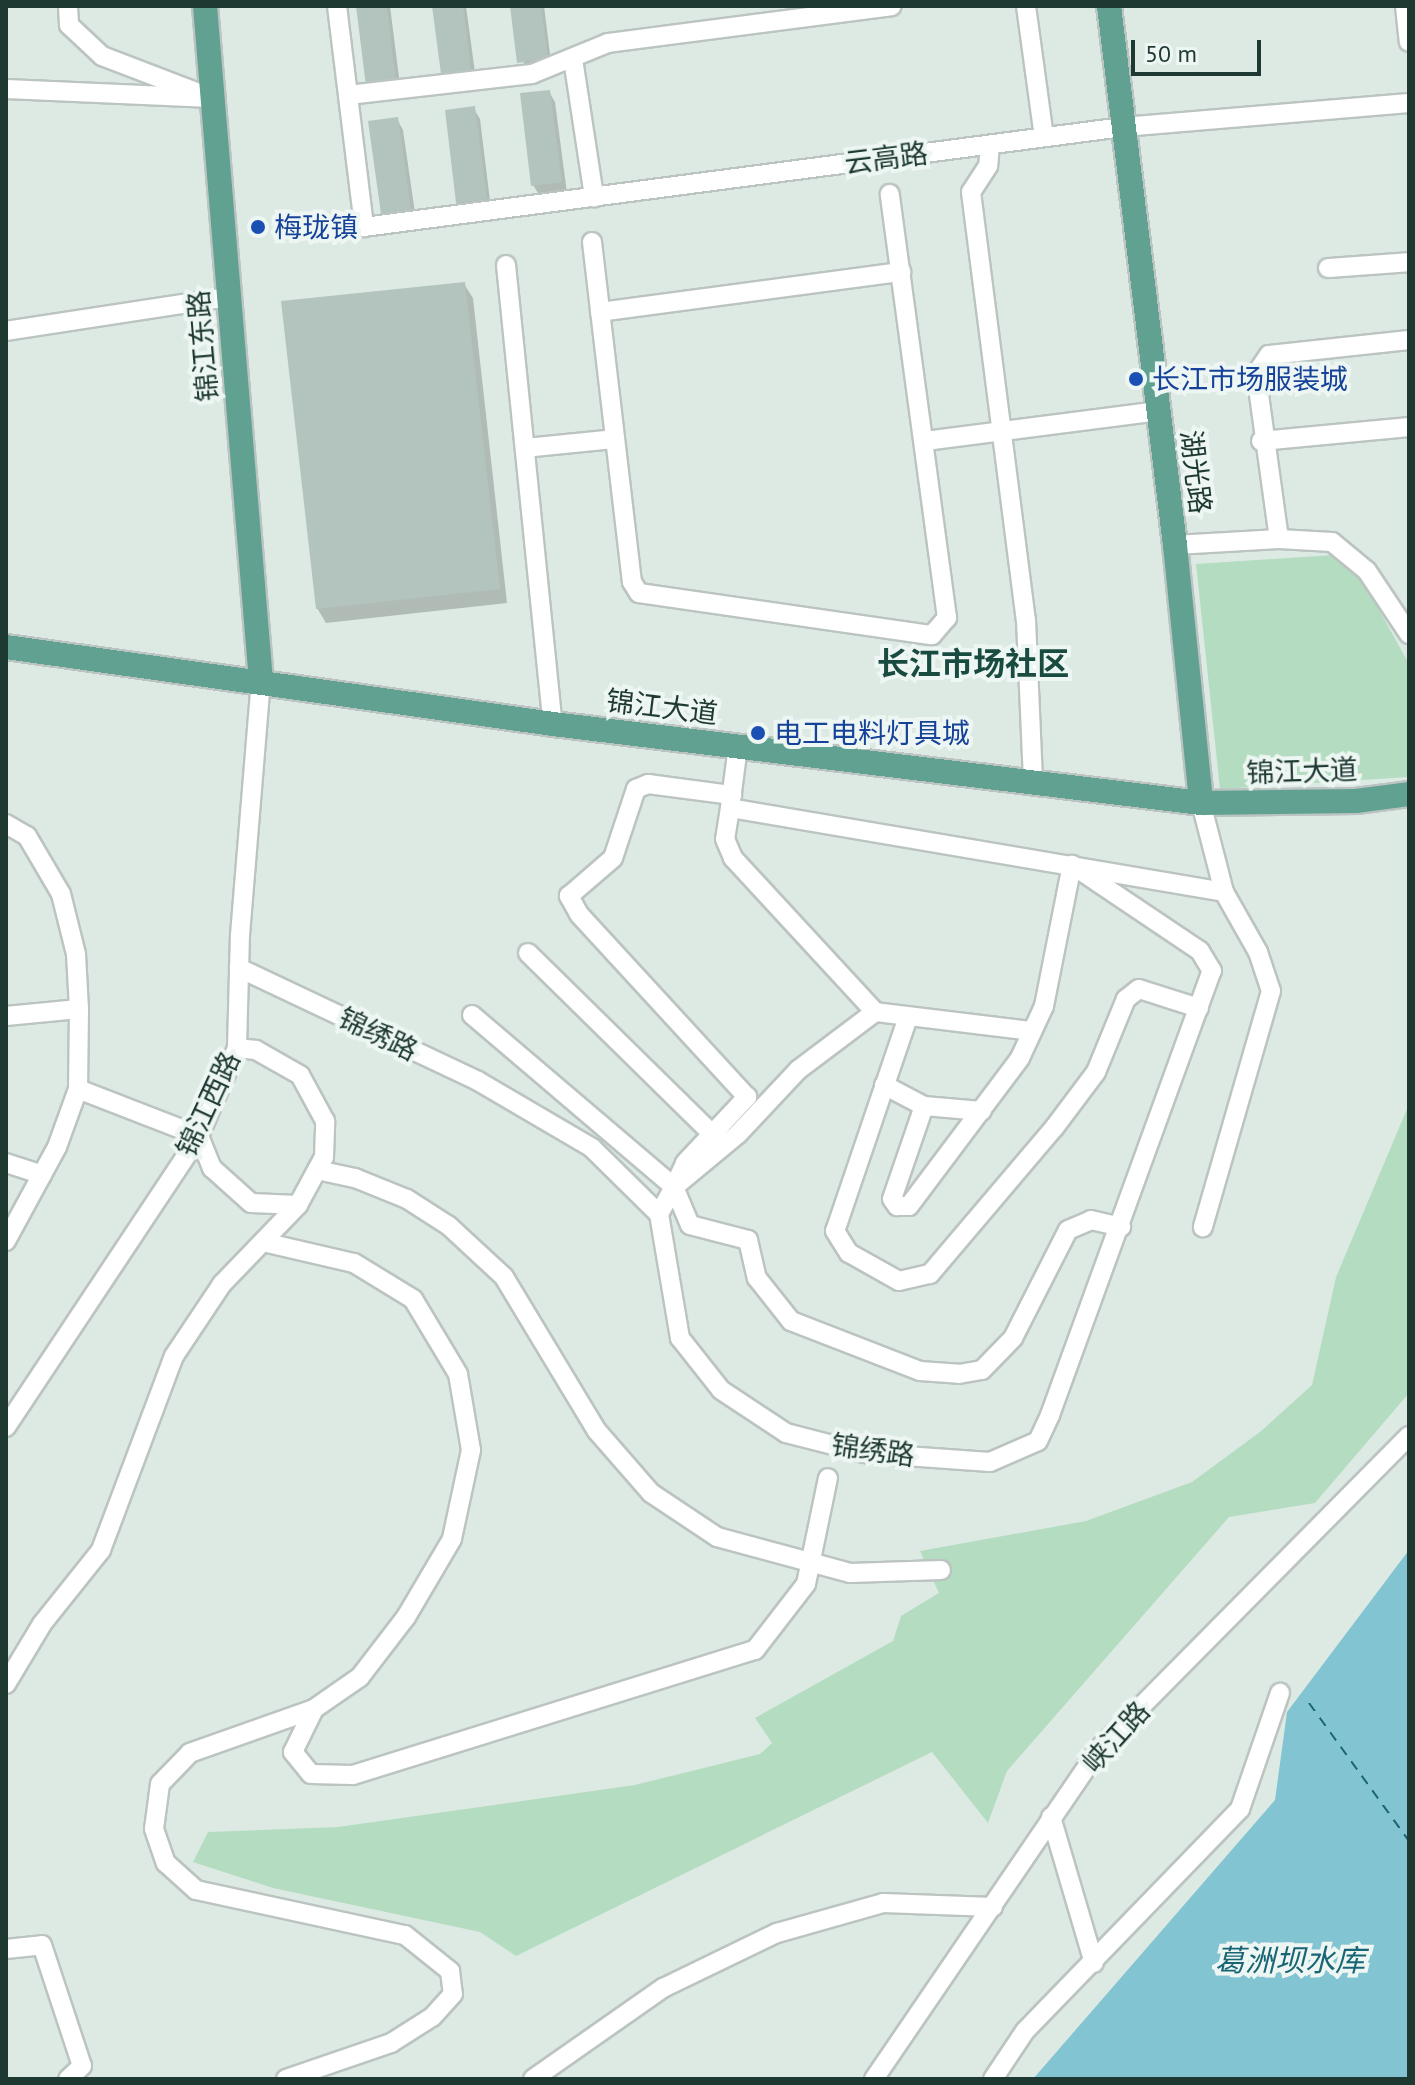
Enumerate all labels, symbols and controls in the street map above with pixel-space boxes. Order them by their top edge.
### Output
scale bar [1135,24,1265,74]
text: 50 m [1145,38,1197,69]
street label: 云高路 [842,136,930,180]
place label: 梅珑镇 [274,210,358,244]
marker: 梅珑镇 [249,218,267,236]
street label: 锦江东路 [181,289,225,403]
place label: 长江市场服装城 [1152,362,1348,396]
marker: 长江市场服装城 [1127,370,1145,388]
street label: 湖光路 [1174,428,1218,516]
district label: 长江市场社区 [877,644,1069,682]
street label: 锦江大道 [604,684,720,730]
place label: 电工电料灯具城 [774,716,970,750]
marker: 电工电料灯具城 [749,724,767,742]
street label: 锦江大道 [1245,752,1359,790]
street label: 锦绣路 [333,1000,423,1068]
street label: 锦江西路 [169,1046,247,1162]
street label: 锦绣路 [829,1428,917,1472]
street label: 峡江路 [1075,1695,1157,1779]
water label: 葛洲坝水库 [1215,1942,1365,1978]

